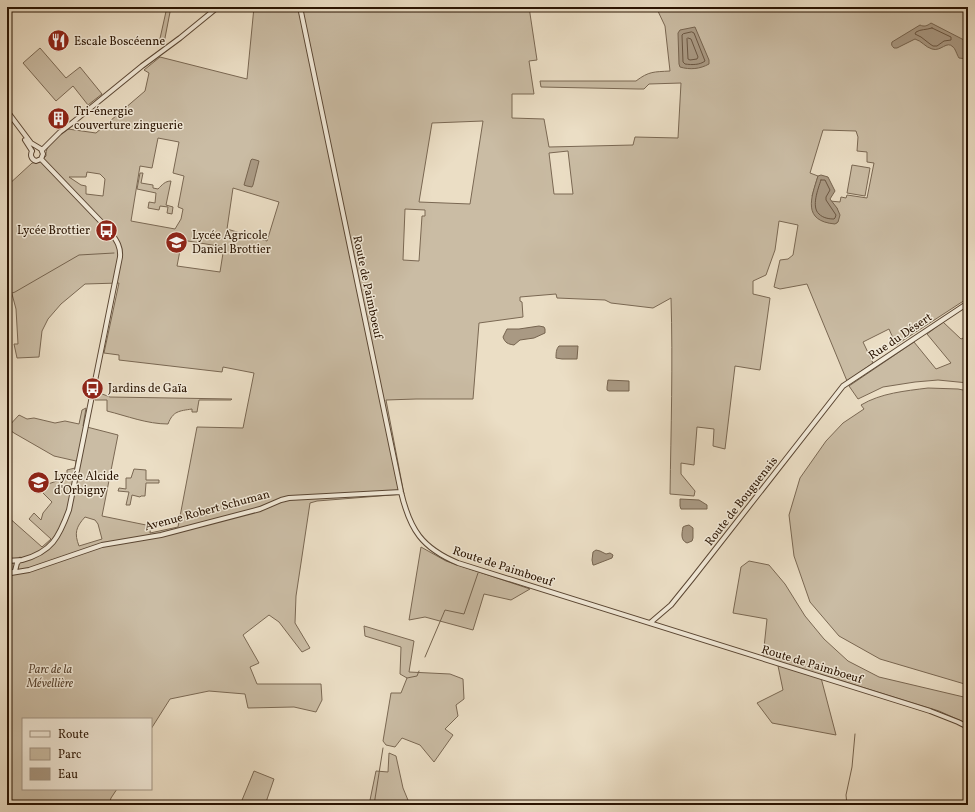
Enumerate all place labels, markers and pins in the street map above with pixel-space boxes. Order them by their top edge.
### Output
restaurant icon: Escale Boscéenne [45,28,71,54]
place label: Escale Boscéenne [74,34,165,50]
place label: Tri-énergie couverture zinguerie [74,104,183,134]
building icon: Tri-énergie couverture zinguerie [45,105,71,131]
bus stop icon: Lycée Brottier [93,217,119,243]
place label: Lycée Brottier [17,223,90,239]
place label: Lycée Agricole Daniel Brottier [192,228,271,258]
school or university icon: Lycée Agricole Daniel Brottier [163,229,189,255]
bus stop icon: Jardins de Gaïa [80,375,106,401]
place label: Jardins de Gaïa [108,381,187,397]
place label: Lycée Alcide d'Orbigny [54,469,119,499]
school or university icon: Lycée Alcide d'Orbigny [26,470,52,496]

